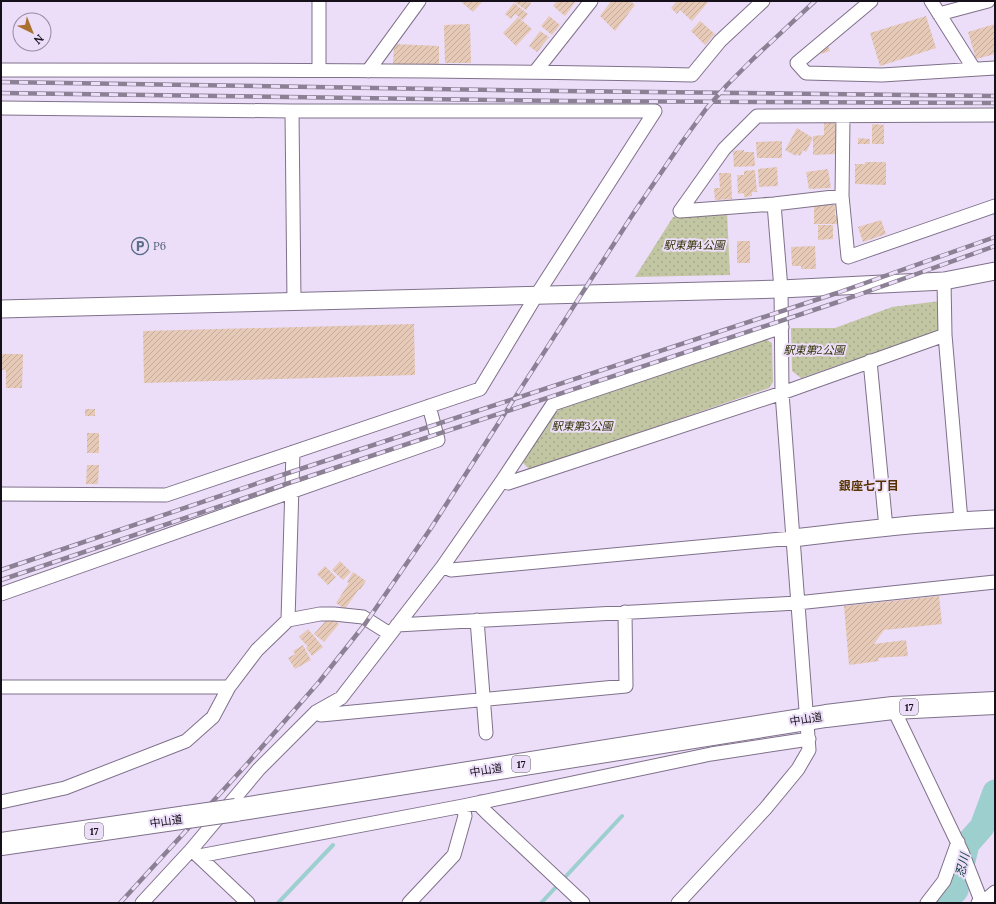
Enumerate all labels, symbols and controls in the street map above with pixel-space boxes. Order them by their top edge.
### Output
north arrow [12,12,52,52]
text: N [31,31,47,48]
parking icon: P6 [130,236,150,256]
park label: 駅東第4公園 [664,238,726,252]
place label: P6 [153,239,166,253]
park label: 駅東第2公園 [784,343,846,357]
park label: 駅東第3公園 [552,419,614,433]
district label: 銀座七丁目 [838,478,899,493]
road number: 17 [900,699,918,715]
street label: 中山道 [789,710,823,728]
road number: 17 [512,756,530,772]
street label: 中山道 [469,761,503,779]
street label: 中山道 [149,812,183,830]
road number: 17 [85,823,103,839]
water label: 忍川 [952,850,972,878]

